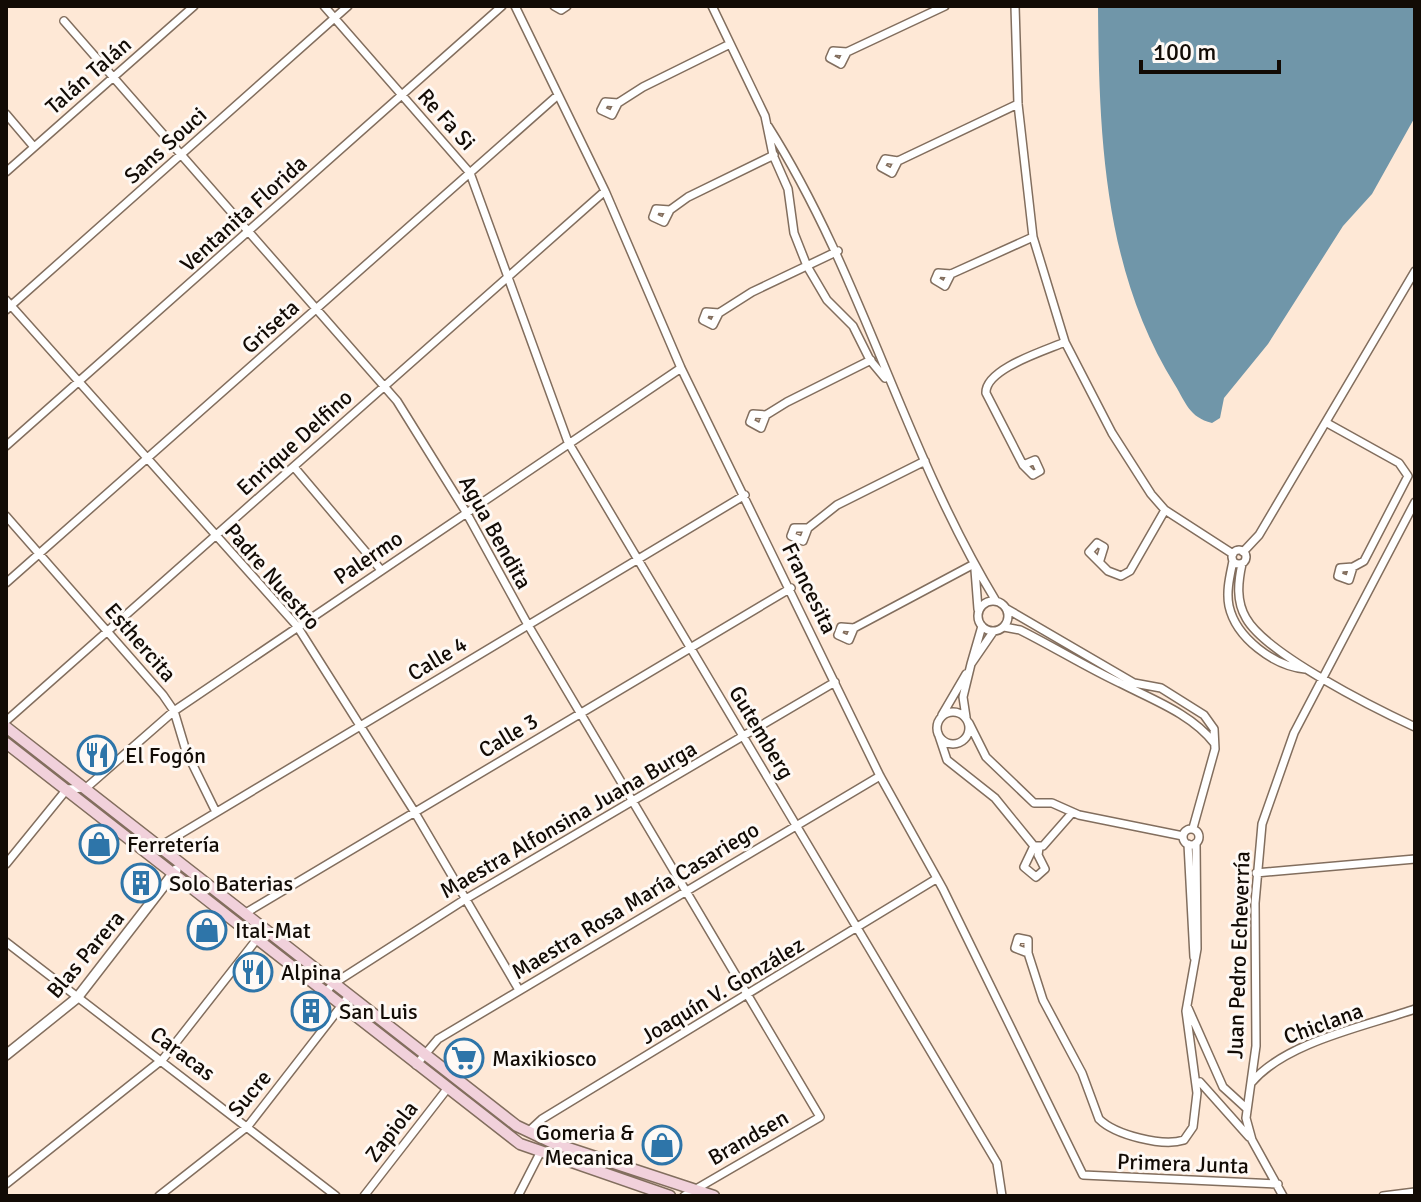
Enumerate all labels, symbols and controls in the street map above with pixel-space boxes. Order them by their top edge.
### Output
scale bar [1141,24,1279,74]
street label: Talán Talán [40,31,137,120]
text: 100 m [1153,37,1216,67]
street label: Re Fa Si [412,83,481,156]
street label: Sans Souci [118,101,212,190]
street label: Ventanita Florida [174,149,312,277]
street label: Griseta [236,294,305,359]
street label: Enrique Delfino [231,383,358,501]
street label: Agua Bendita [453,471,538,594]
street label: Padre Nuestro [219,517,326,635]
street label: Palermo [329,525,408,590]
street label: Francesita [776,538,843,638]
street label: Esthercita [99,597,182,687]
street label: Calle 4 [403,630,472,687]
street label: Gutemberg [723,681,800,784]
street label: Calle 3 [474,707,543,764]
restaurant icon: El Fogón [76,734,118,776]
street label: Maestra Alfonsina Juana Burga [435,735,701,904]
place label: El Fogón [125,742,206,769]
street label: Maestra Rosa María Casariego [507,816,764,985]
shop icon: Ferretería [78,823,120,865]
place label: Ferretería [127,831,220,858]
street label: Juan Pedro Echeverría [1221,851,1256,1059]
building icon: Solo Baterias [120,862,162,904]
place label: Solo Baterias [169,870,293,897]
street label: Blas Parera [41,905,130,1004]
shop icon: Ital-Mat [186,909,228,951]
place label: Ital-Mat [235,917,311,944]
street label: Joaquín V. González [636,931,809,1050]
restaurant icon: Alpina [232,951,274,993]
place label: Alpina [281,959,341,986]
building icon: San Luis [290,990,332,1032]
street label: Chiclana [1280,997,1367,1050]
place label: San Luis [339,998,418,1025]
street label: Caracas [145,1020,221,1087]
supermarket icon: Maxikiosco [443,1037,485,1079]
place label: Maxikiosco [492,1045,597,1072]
street label: Sucre [222,1064,277,1122]
street label: Zapiola [359,1095,424,1167]
street label: Brandsen [703,1104,793,1171]
place label: Gomeria & Mecanica [536,1119,634,1171]
shop icon: Gomeria & Mecanica [641,1124,683,1166]
street label: Primera Junta [1117,1148,1249,1179]

